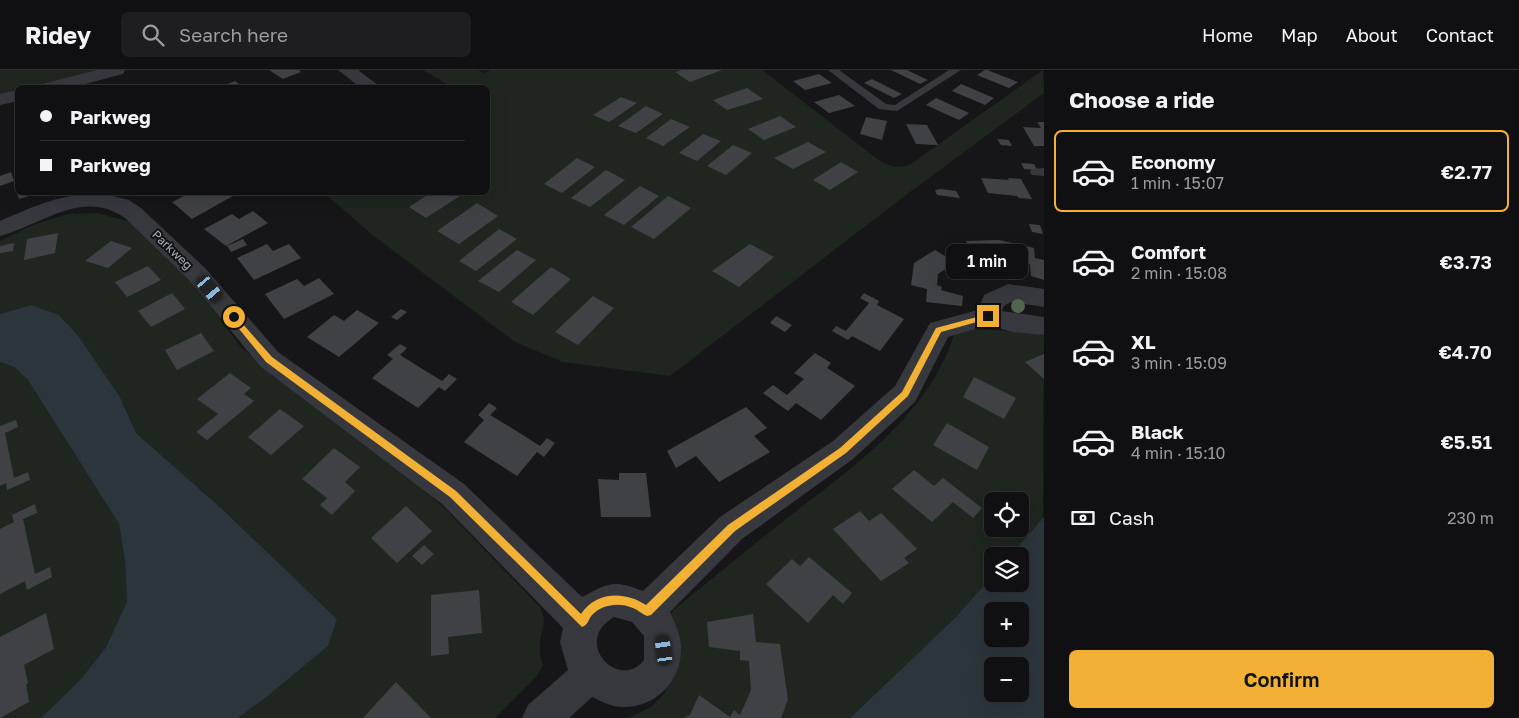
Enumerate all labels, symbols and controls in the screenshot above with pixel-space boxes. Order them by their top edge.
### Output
search box [121,12,471,57]
text: Ridey [25,20,91,49]
icon: search [139,21,167,49]
text: Search here [179,23,288,46]
text: Home [1202,24,1253,46]
text: Map [1281,24,1318,46]
text: About [1346,24,1398,46]
text: Contact [1426,24,1494,46]
text: Choose a ride [1069,86,1215,113]
text: Parkweg [70,105,151,128]
icon: car [1071,149,1116,194]
text: Economy [1131,150,1216,173]
text: Parkweg [70,153,151,176]
text: €2.77 [1441,160,1492,183]
text: 1 min · 15:07 [1131,173,1224,193]
street label: Parkweg [149,227,196,272]
icon: car [1071,239,1116,284]
text: Comfort [1131,240,1206,263]
callout: 1 min [947,244,1029,278]
text: €3.73 [1440,250,1492,273]
text: 1 min [967,251,1007,271]
text: 2 min · 15:08 [1131,263,1227,283]
car [194,273,225,305]
route end [977,305,999,327]
route start [223,306,245,328]
icon: car [1071,329,1116,374]
text: XL [1131,330,1156,353]
text: €4.70 [1439,340,1492,363]
text: 3 min · 15:09 [1131,353,1227,373]
icon: car [1071,419,1116,464]
text: Black [1131,420,1184,443]
text: €5.51 [1441,430,1492,453]
text: 4 min · 15:10 [1131,443,1225,463]
map controls [984,492,1029,702]
button: locate [984,492,1029,537]
icon: cash [1069,504,1097,532]
text: Cash [1109,506,1154,529]
text: 230 m [1447,508,1494,528]
button: layers [984,547,1029,592]
button: + [984,602,1029,647]
car [654,634,673,666]
button: Confirm [1069,650,1494,708]
button: − [984,657,1029,702]

